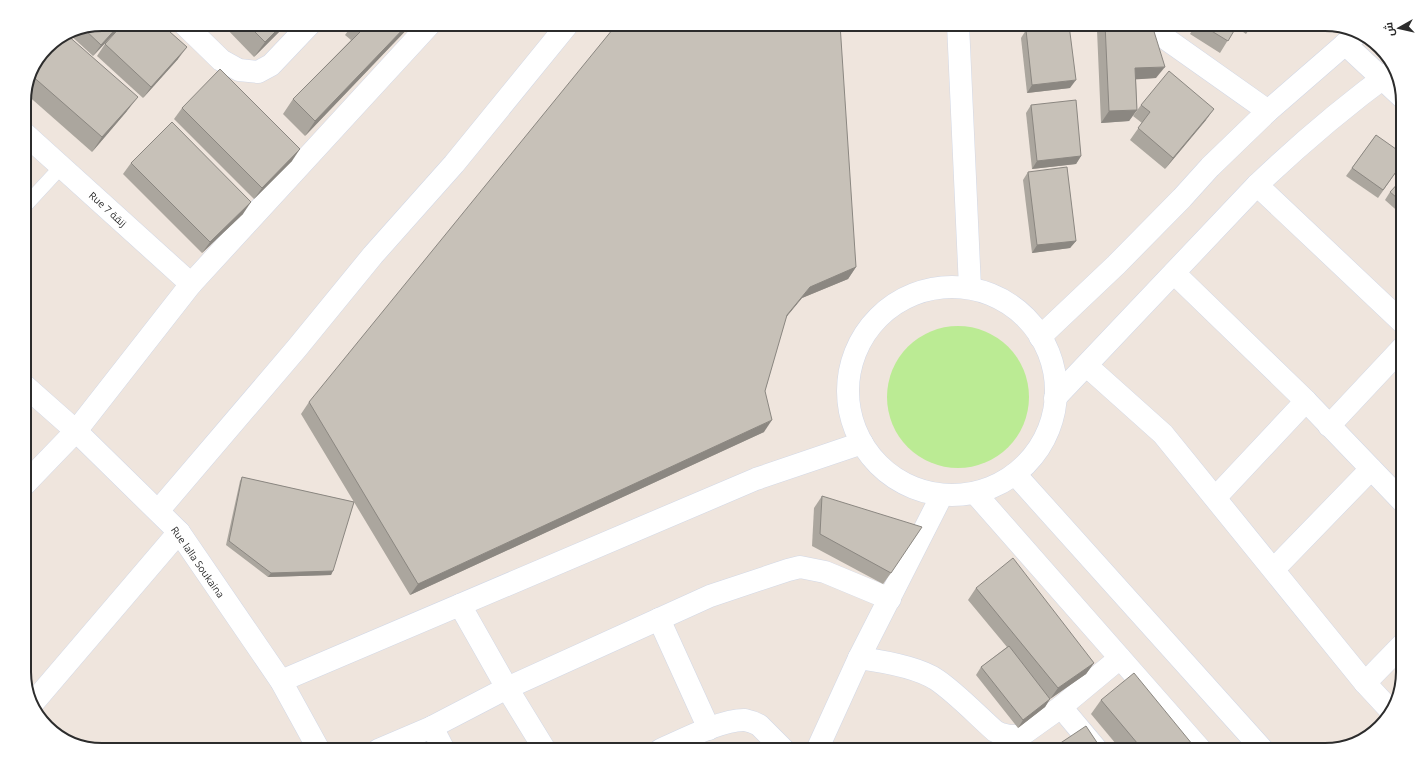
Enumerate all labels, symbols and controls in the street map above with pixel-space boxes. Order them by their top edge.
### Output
north arrow [1379,8,1419,48]
text: ش [1380,21,1397,37]
street label: Rue 7 زنقة [86,188,130,230]
street label: Rue lalla Soukaina [168,523,228,601]

